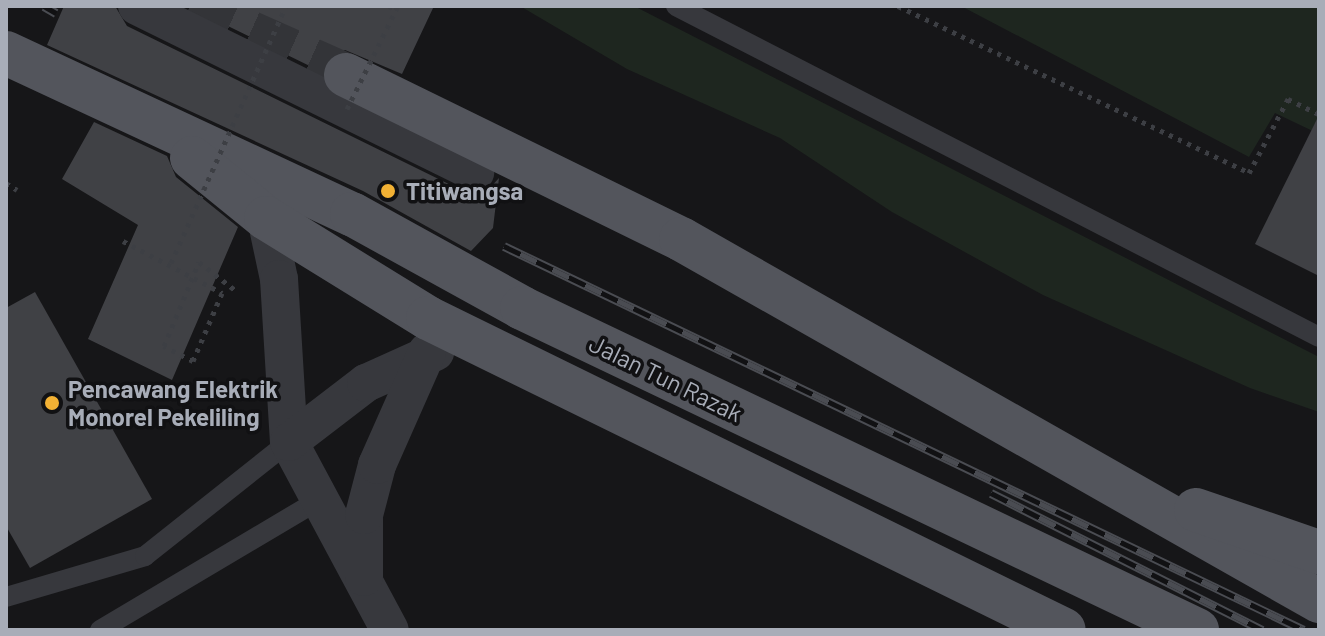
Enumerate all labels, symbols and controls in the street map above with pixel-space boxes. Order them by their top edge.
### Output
place label: Titiwangsa [406,177,523,205]
marker: Titiwangsa [377,180,399,202]
street label: Jalan Tun Razak [585,329,747,427]
place label: Pencawang Elektrik Monorel Pekeliling [68,375,278,431]
marker: Pencawang Elektrik Monorel Pekeliling [43,394,61,412]

